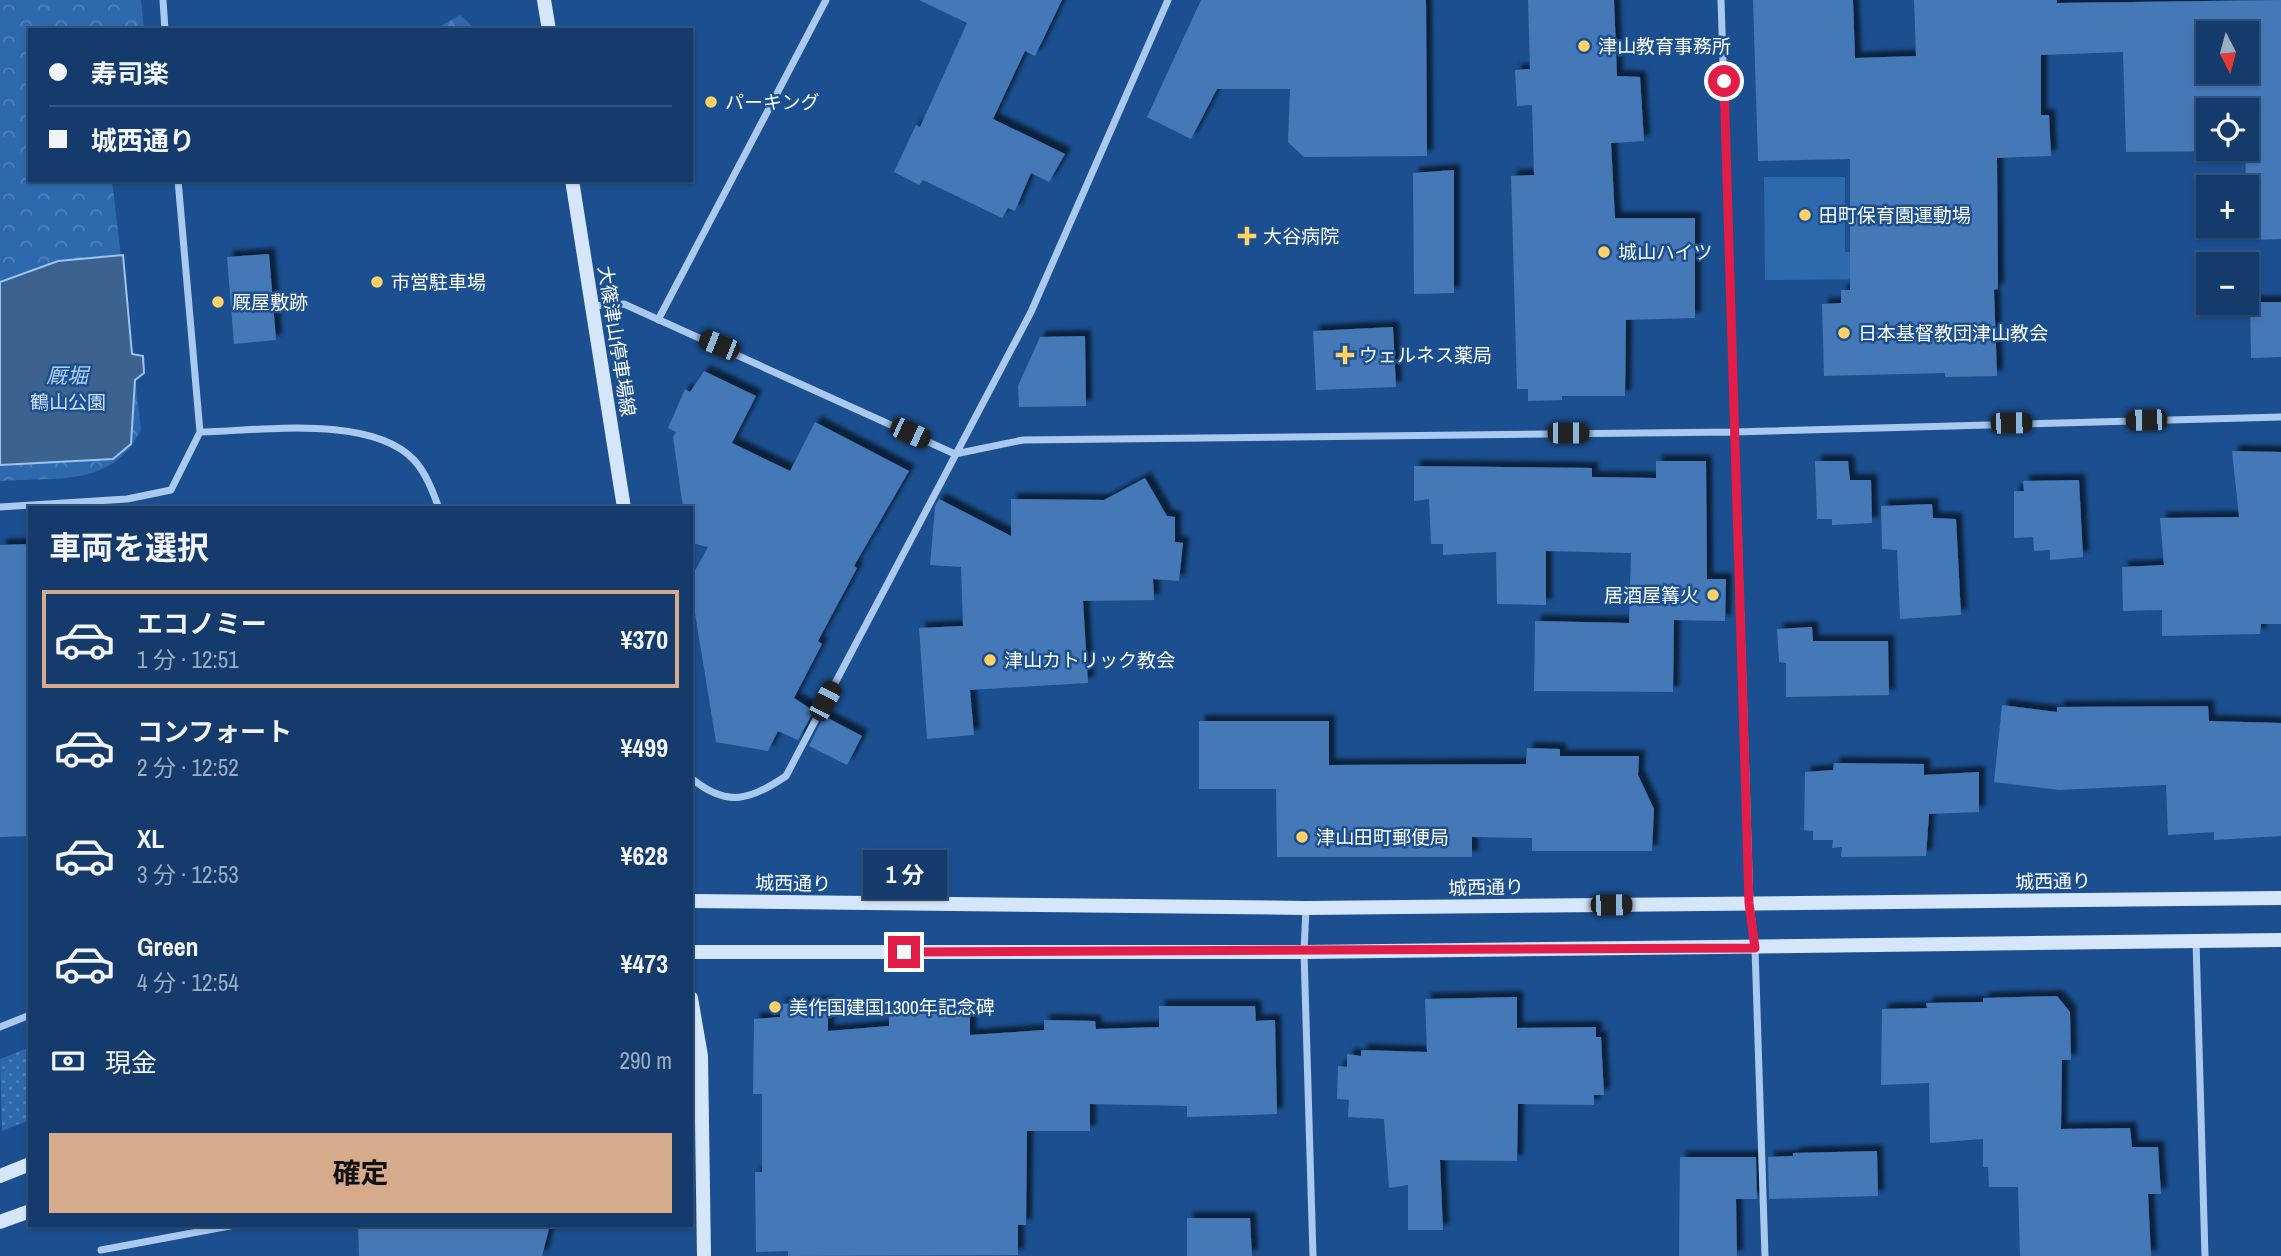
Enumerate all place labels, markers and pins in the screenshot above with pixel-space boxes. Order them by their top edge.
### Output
place label: 津山教育事務所 [1598,33,1731,59]
marker: 津山教育事務所 [1576,38,1592,54]
place label: パーキング [725,89,819,115]
marker: パーキング [703,94,719,110]
place label: 田町保育園運動場 [1819,202,1971,228]
marker: 田町保育園運動場 [1797,207,1813,223]
place label: 大谷病院 [1263,223,1339,249]
marker: 大谷病院 [1237,226,1257,246]
place label: 城山ハイツ [1618,239,1713,265]
marker: 城山ハイツ [1596,244,1612,260]
place label: 市営駐車場 [391,269,486,295]
marker: 市営駐車場 [369,274,385,290]
place label: 厩屋敷跡 [232,289,308,315]
marker: 厩屋敷跡 [210,294,226,310]
place label: 日本基督教団津山教会 [1858,320,2048,346]
marker: 日本基督教団津山教会 [1836,325,1852,341]
place label: ウェルネス薬局 [1359,342,1492,368]
marker: ウェルネス薬局 [1337,347,1353,363]
place label: 居酒屋篝火 [1604,582,1699,608]
marker: 居酒屋篝火 [1705,587,1721,603]
place label: 津山カトリック教会 [1004,647,1175,673]
marker: 津山カトリック教会 [982,652,998,668]
place label: 津山田町郵便局 [1316,824,1449,850]
marker: 津山田町郵便局 [1294,829,1310,845]
place label: 美作国建国1300年記念碑 [789,994,995,1020]
marker: 美作国建国1300年記念碑 [767,999,783,1015]

